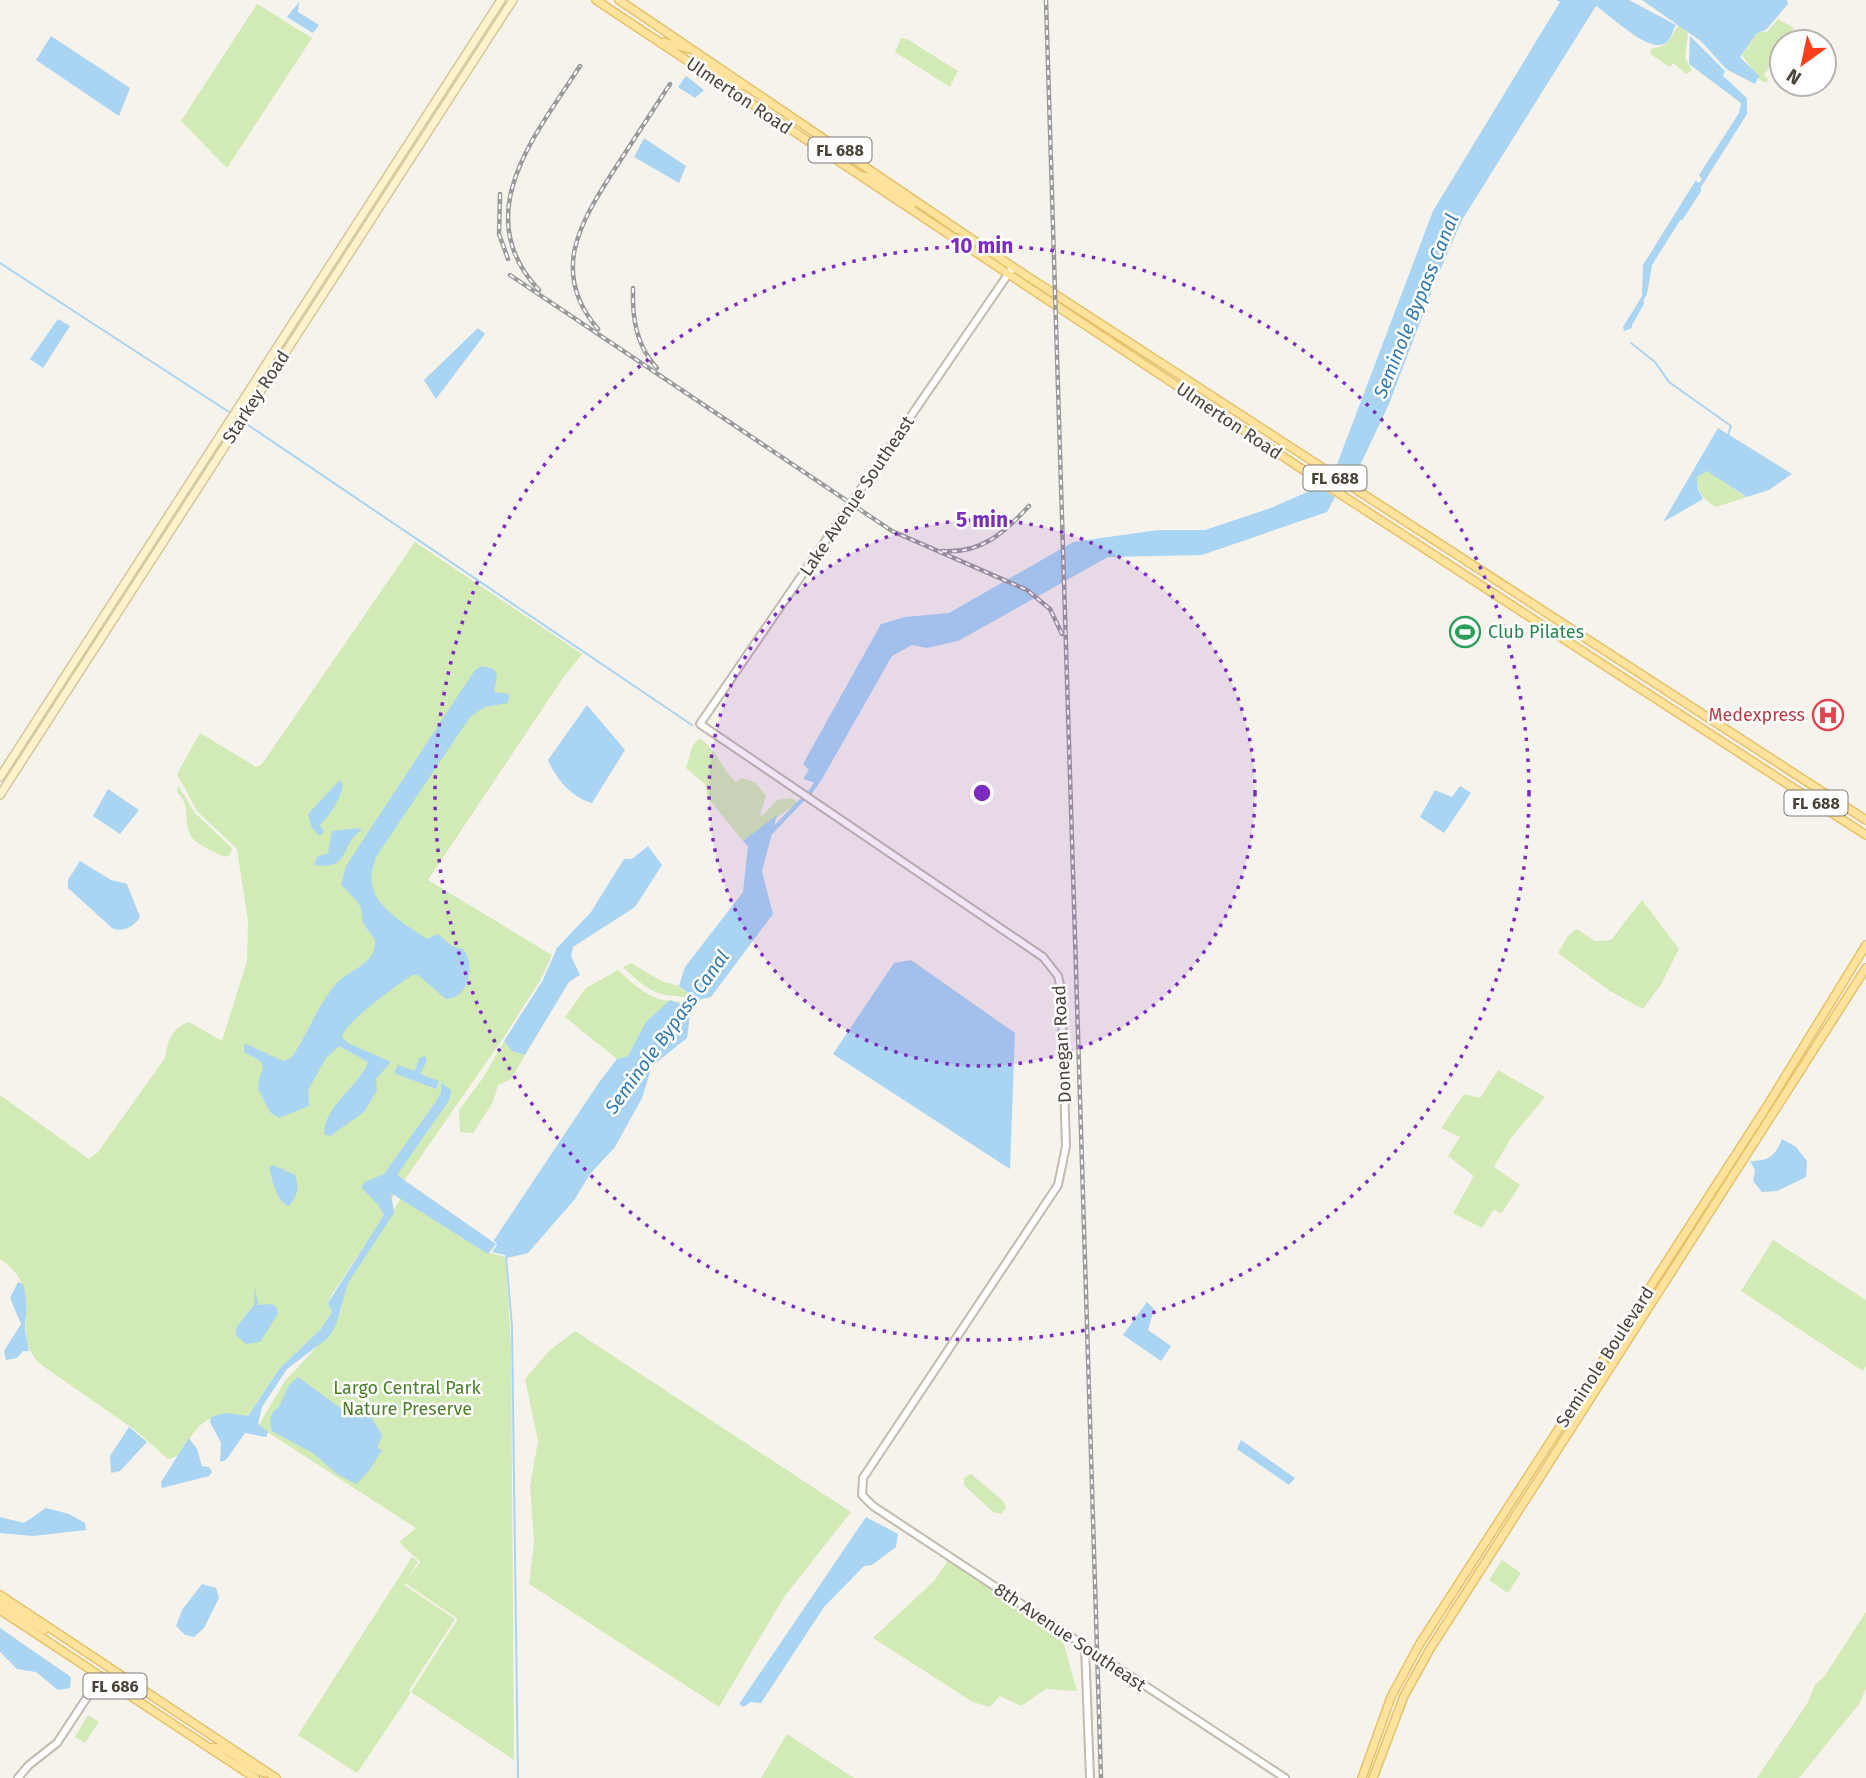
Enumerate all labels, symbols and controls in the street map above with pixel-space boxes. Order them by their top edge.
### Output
north arrow [1768,28,1838,98]
street label: Ulmerton Road [682,53,796,139]
text: N [1782,64,1806,90]
road number: FL 688 [808,138,872,162]
water label: Seminole Bypass Canal [1368,211,1463,402]
text: 10 min [951,233,1013,259]
street label: Starkey Road [218,346,294,448]
street label: Ulmerton Road [1172,378,1286,464]
street label: Lake Avenue Southeast [795,411,919,580]
road number: FL 688 [1304,466,1366,491]
text: 5 min [956,507,1008,533]
sports icon: Club Pilates [1448,615,1482,649]
place label: Club Pilates [1488,621,1584,643]
hospital icon: Medexpress [1811,698,1845,732]
place label: Medexpress [1709,704,1805,726]
centre of rings [970,781,994,805]
road number: FL 688 [1784,790,1848,816]
water label: Seminole Bypass Canal [599,946,734,1119]
street label: Donegan Road [1048,984,1076,1104]
street label: Seminole Boulevard [1551,1283,1659,1431]
park label: Largo Central Park Nature Preserve [333,1377,482,1420]
street label: 8th Avenue Southeast [990,1578,1150,1696]
road number: FL 686 [83,1674,146,1698]

